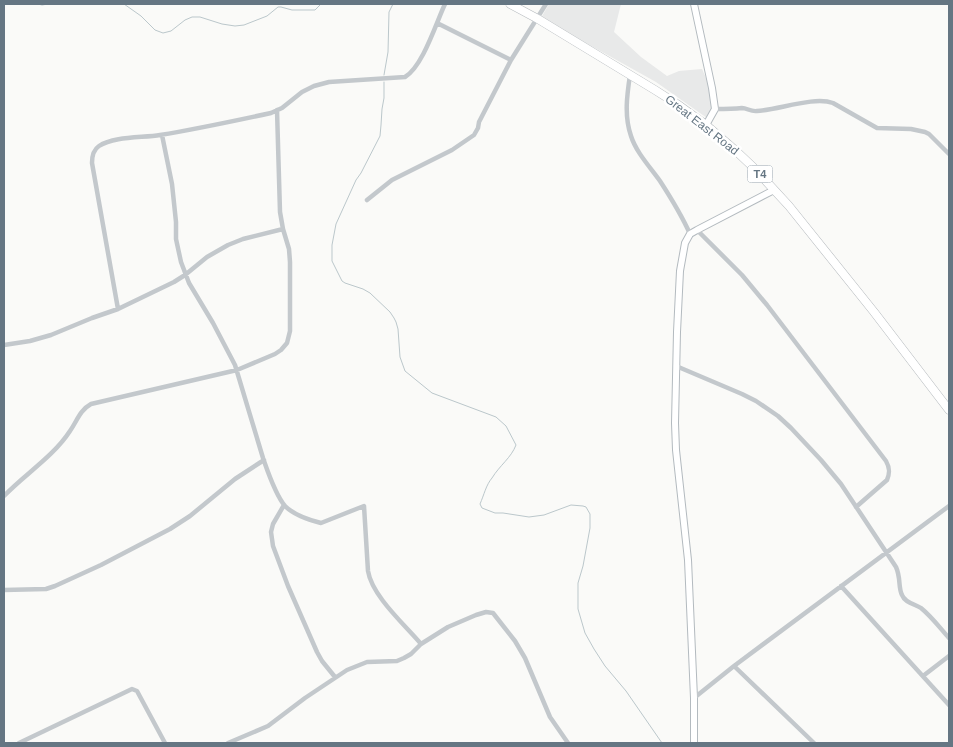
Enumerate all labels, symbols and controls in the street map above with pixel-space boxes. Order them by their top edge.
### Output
street label: Great East Road [662,92,742,158]
road number: T4 [748,165,772,182]

